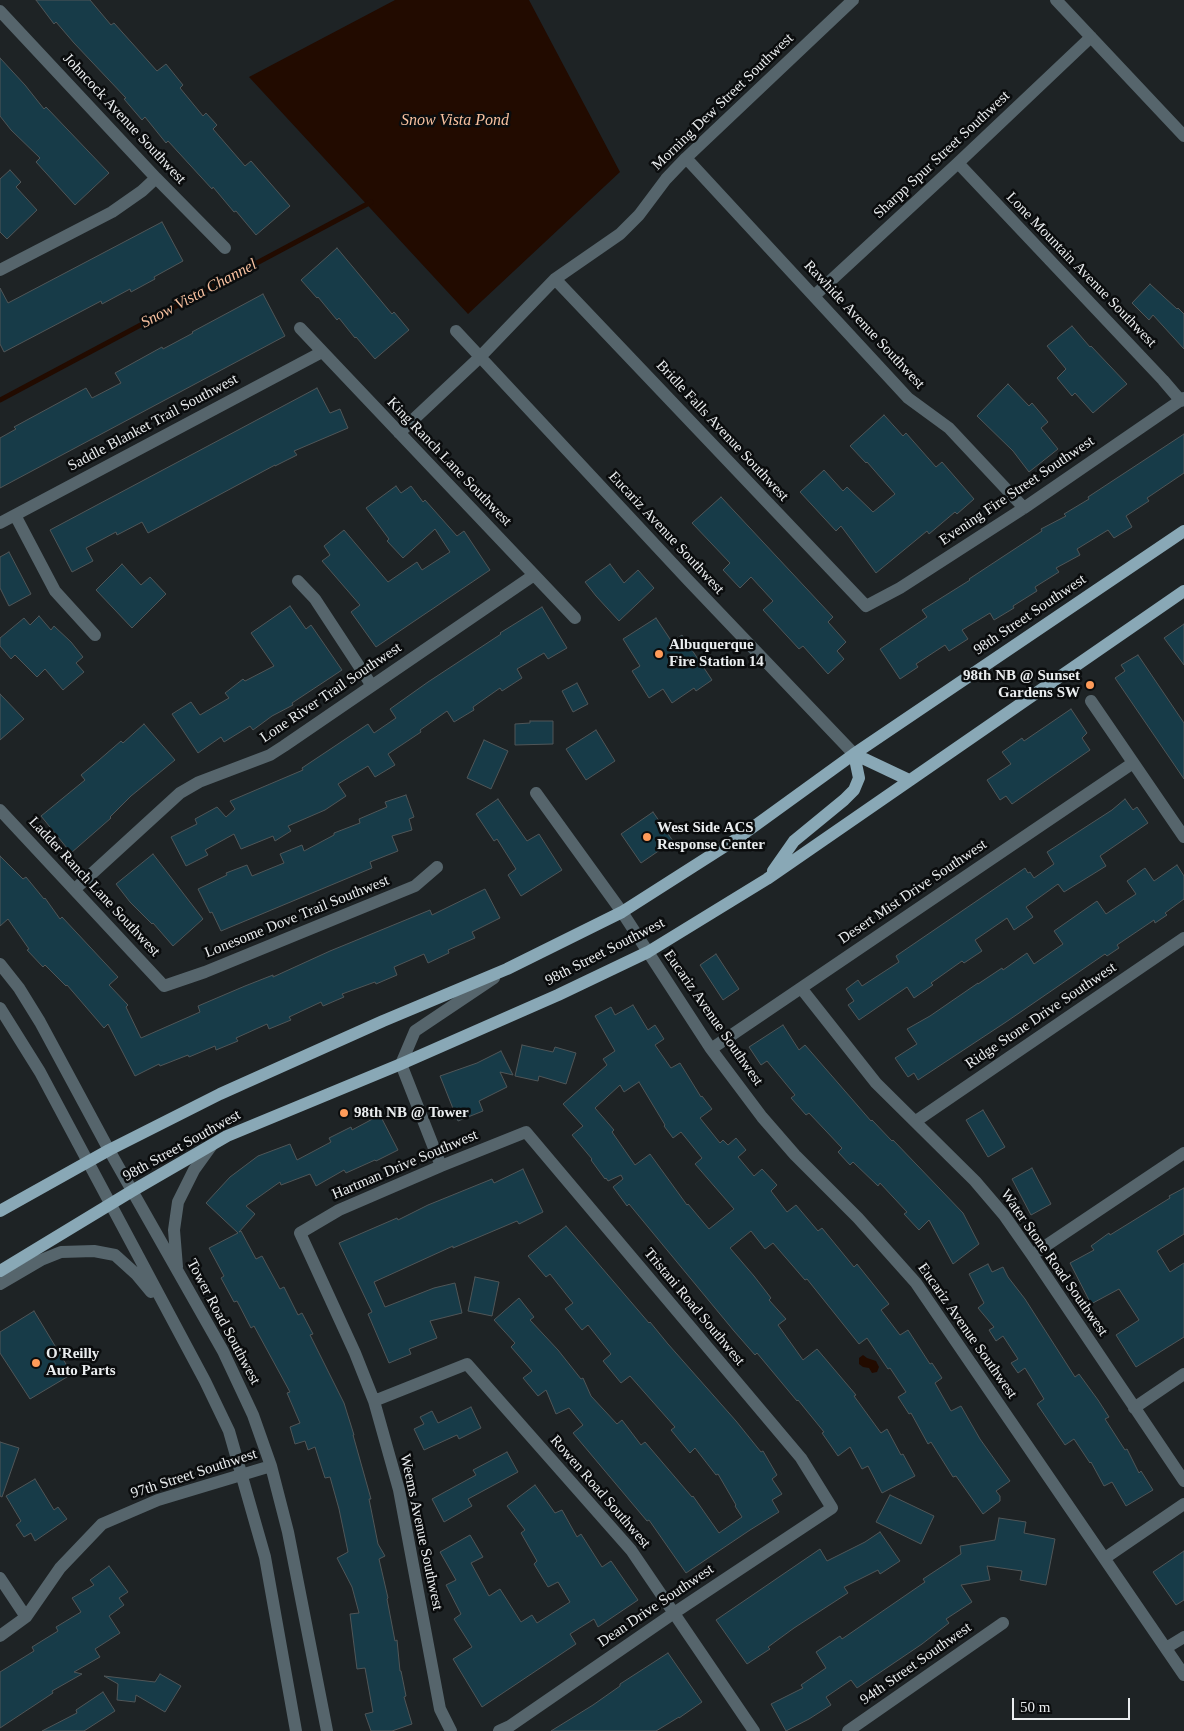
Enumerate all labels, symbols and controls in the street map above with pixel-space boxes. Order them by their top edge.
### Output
street label: Morning Dew Street Southwest [649,30,797,174]
street label: Johncock Avenue Southwest [59,50,189,188]
street label: Sharpp Spur Street Southwest [870,87,1014,223]
water label: Snow Vista Pond [401,111,509,131]
street label: Lone Mountain Avenue Southwest [1002,189,1160,351]
water label: Snow Vista Channel [138,255,260,333]
street label: Rawhide Avenue Southwest [800,257,928,393]
street label: Bridle Falls Avenue Southwest [652,357,792,505]
street label: Saddle Blanket Trail Southwest [65,370,241,476]
street label: King Ranch Lane Southwest [383,394,515,530]
street label: Evening Fire Street Southwest [936,432,1098,550]
street label: Eucariz Avenue Southwest [604,468,728,598]
street label: 98th Street Southwest [970,571,1090,659]
place label: Albuquerque Fire Station 14 [669,636,764,671]
street label: Lone River Trail Southwest [257,639,405,747]
marker: Albuquerque Fire Station 14 [653,648,665,660]
place label: 98th NB @ Sunset Gardens SW [963,667,1080,702]
marker: 98th NB @ Sunset Gardens SW [1084,679,1096,691]
street label: Ladder Ranch Lane Southwest [24,813,164,961]
place label: West Side ACS Response Center [657,819,765,854]
marker: West Side ACS Response Center [641,831,653,843]
street label: Desert Mist Drive Southwest [836,836,990,948]
street label: Lonesome Dove Trail Southwest [202,872,392,962]
street label: 98th Street Southwest [542,914,668,990]
street label: Eucariz Avenue Southwest [659,947,767,1089]
street label: Ridge Stone Drive Southwest [962,959,1120,1073]
place label: 98th NB @ Tower [354,1104,469,1122]
street label: 98th Street Southwest [120,1106,244,1186]
marker: 98th NB @ Tower [338,1107,350,1119]
street label: Hartman Drive Southwest [329,1126,481,1204]
street label: Water Stone Road Southwest [996,1186,1112,1340]
street label: Tristani Road Southwest [640,1245,748,1369]
street label: Tower Road Southwest [182,1256,264,1388]
street label: Eucariz Avenue Southwest [913,1260,1021,1402]
place label: O'Reilly Auto Parts [46,1345,116,1380]
marker: O'Reilly Auto Parts [30,1357,42,1369]
street label: Rowen Road Southwest [546,1432,654,1552]
street label: 97th Street Southwest [129,1445,259,1503]
street label: Weems Avenue Southwest [396,1452,446,1612]
street label: Dean Drive Southwest [595,1561,717,1651]
street label: 94th Street Southwest [857,1619,975,1709]
scale bar [1014,1688,1132,1720]
text: 50 m [1020,1699,1050,1715]

